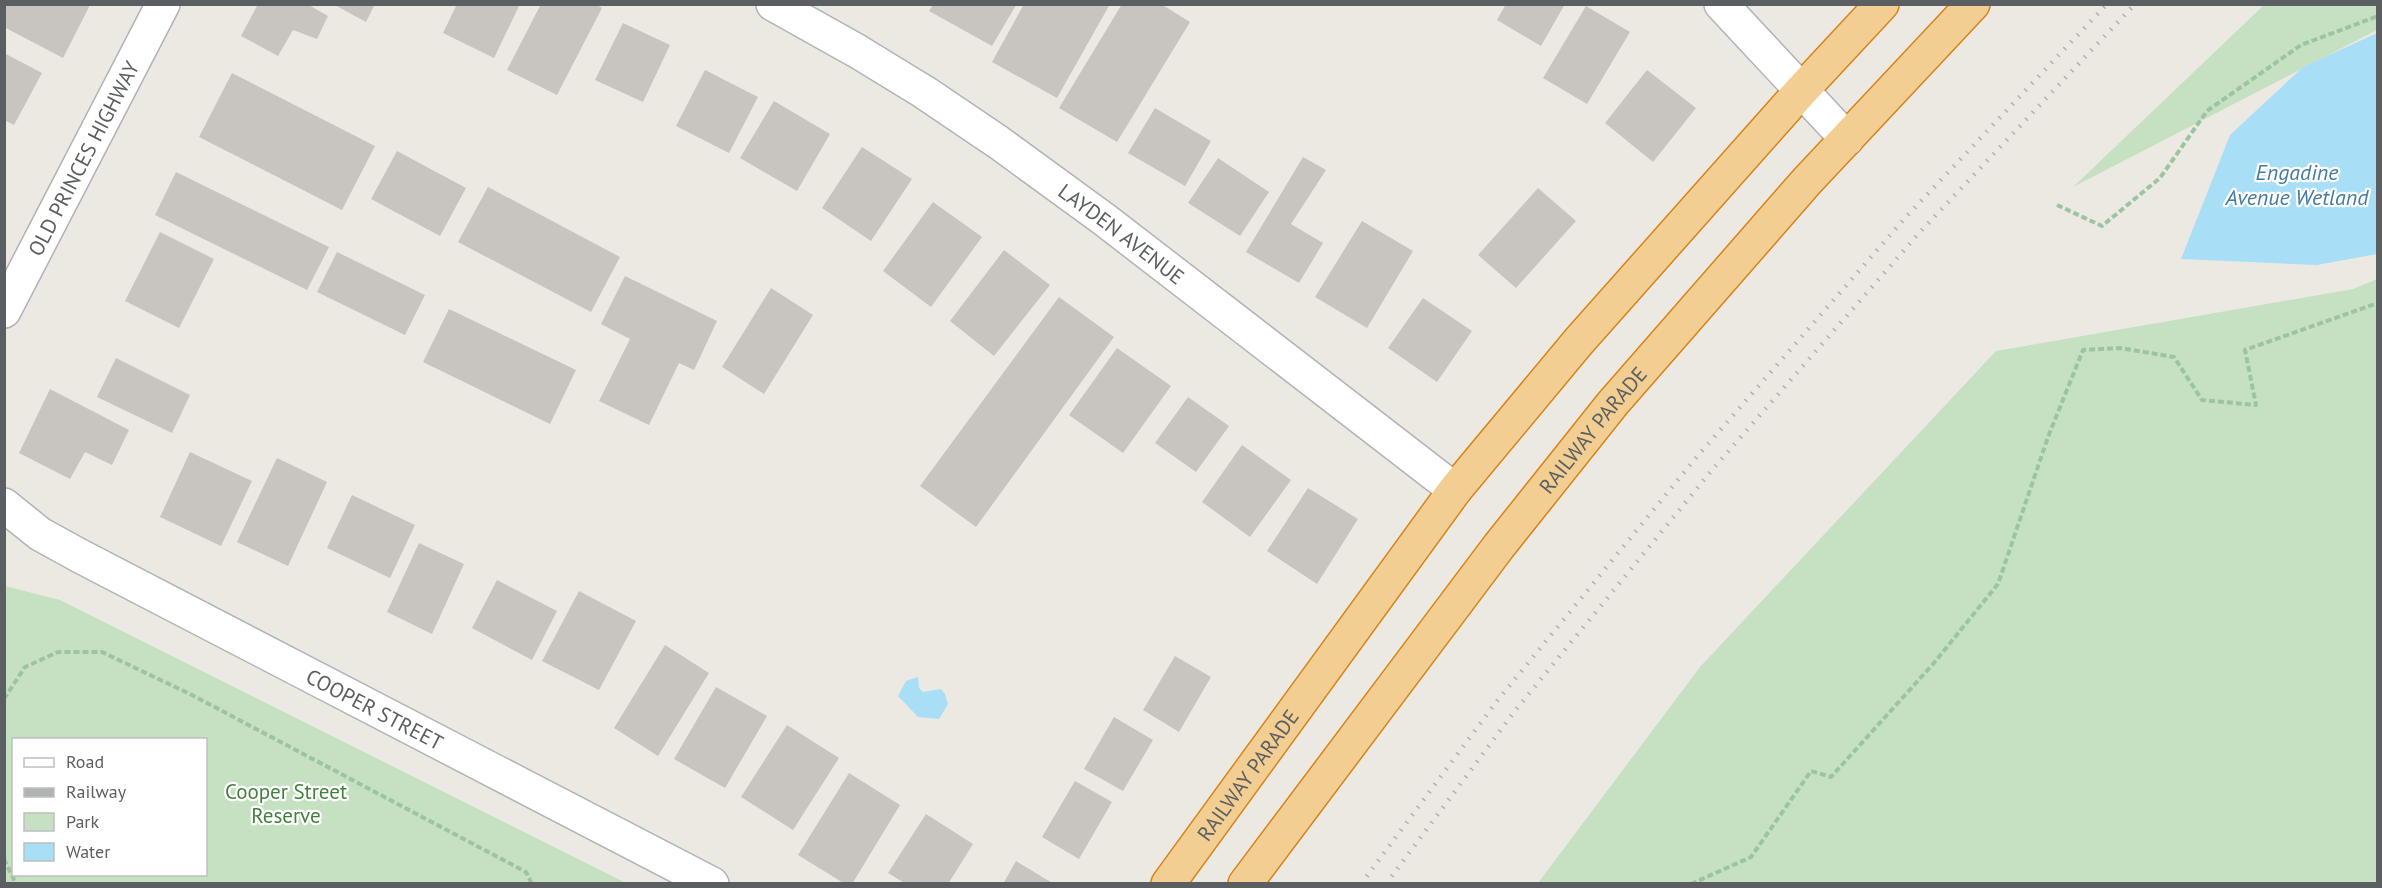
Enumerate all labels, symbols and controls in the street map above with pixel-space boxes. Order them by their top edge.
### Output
street label: OLD PRINCES HIGHWAY [22,56,145,260]
water label: Engadine Avenue Wetland [2225,158,2369,211]
street label: LAYDEN AVENUE [1053,177,1190,290]
street label: RAILWAY PARADE [1533,361,1652,499]
street label: COOPER STREET [302,662,448,756]
street label: RAILWAY PARADE [1191,704,1304,846]
legend [12,738,207,876]
text: Road [66,750,104,773]
park label: Cooper Street Reserve [225,778,347,829]
text: Railway [66,780,127,803]
text: Park [66,810,99,833]
text: Water [66,840,110,863]

